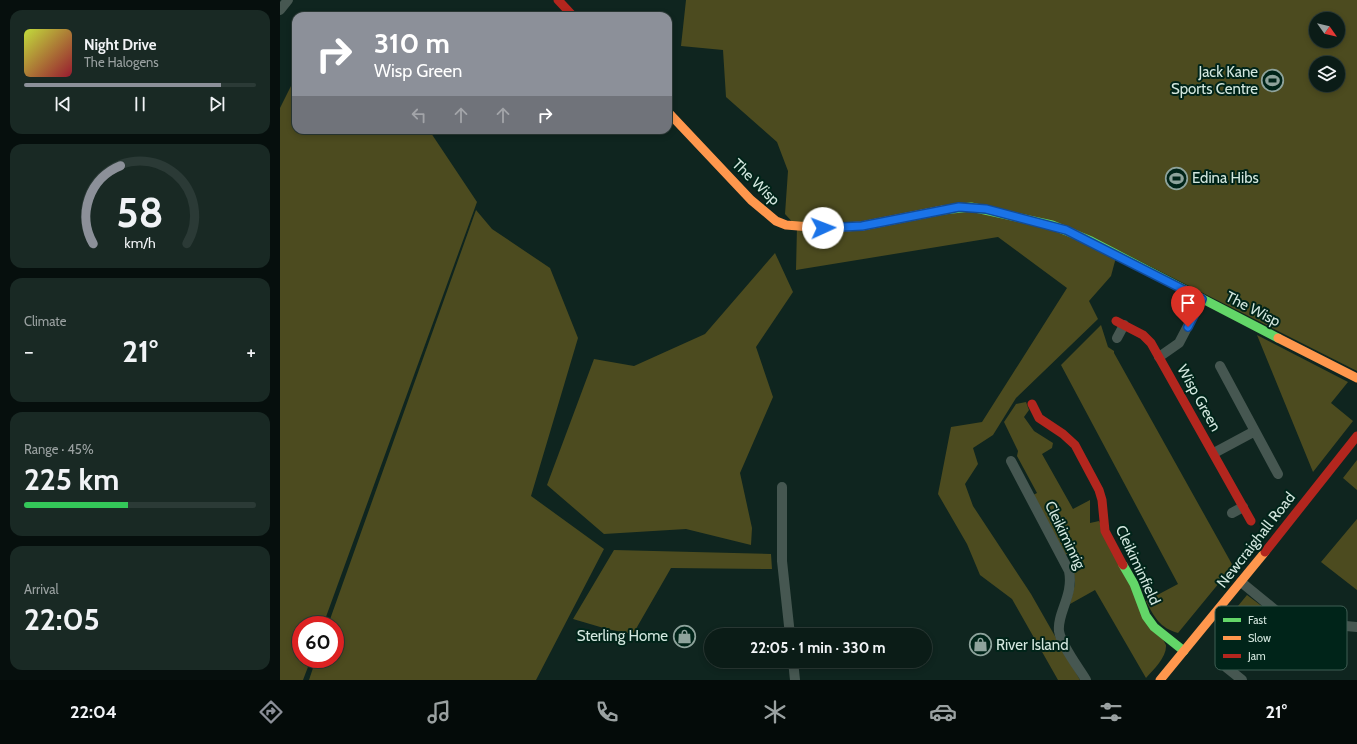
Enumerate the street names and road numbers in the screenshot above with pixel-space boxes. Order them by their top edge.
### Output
street label: The Wisp [729,155,783,209]
street label: The Wisp [1223,288,1283,330]
street label: Wisp Green [1173,361,1225,435]
street label: Newcraighall Road [1213,489,1299,591]
street label: Cleikiminrig [1041,498,1089,572]
street label: Cleikiminfield [1112,522,1164,608]

